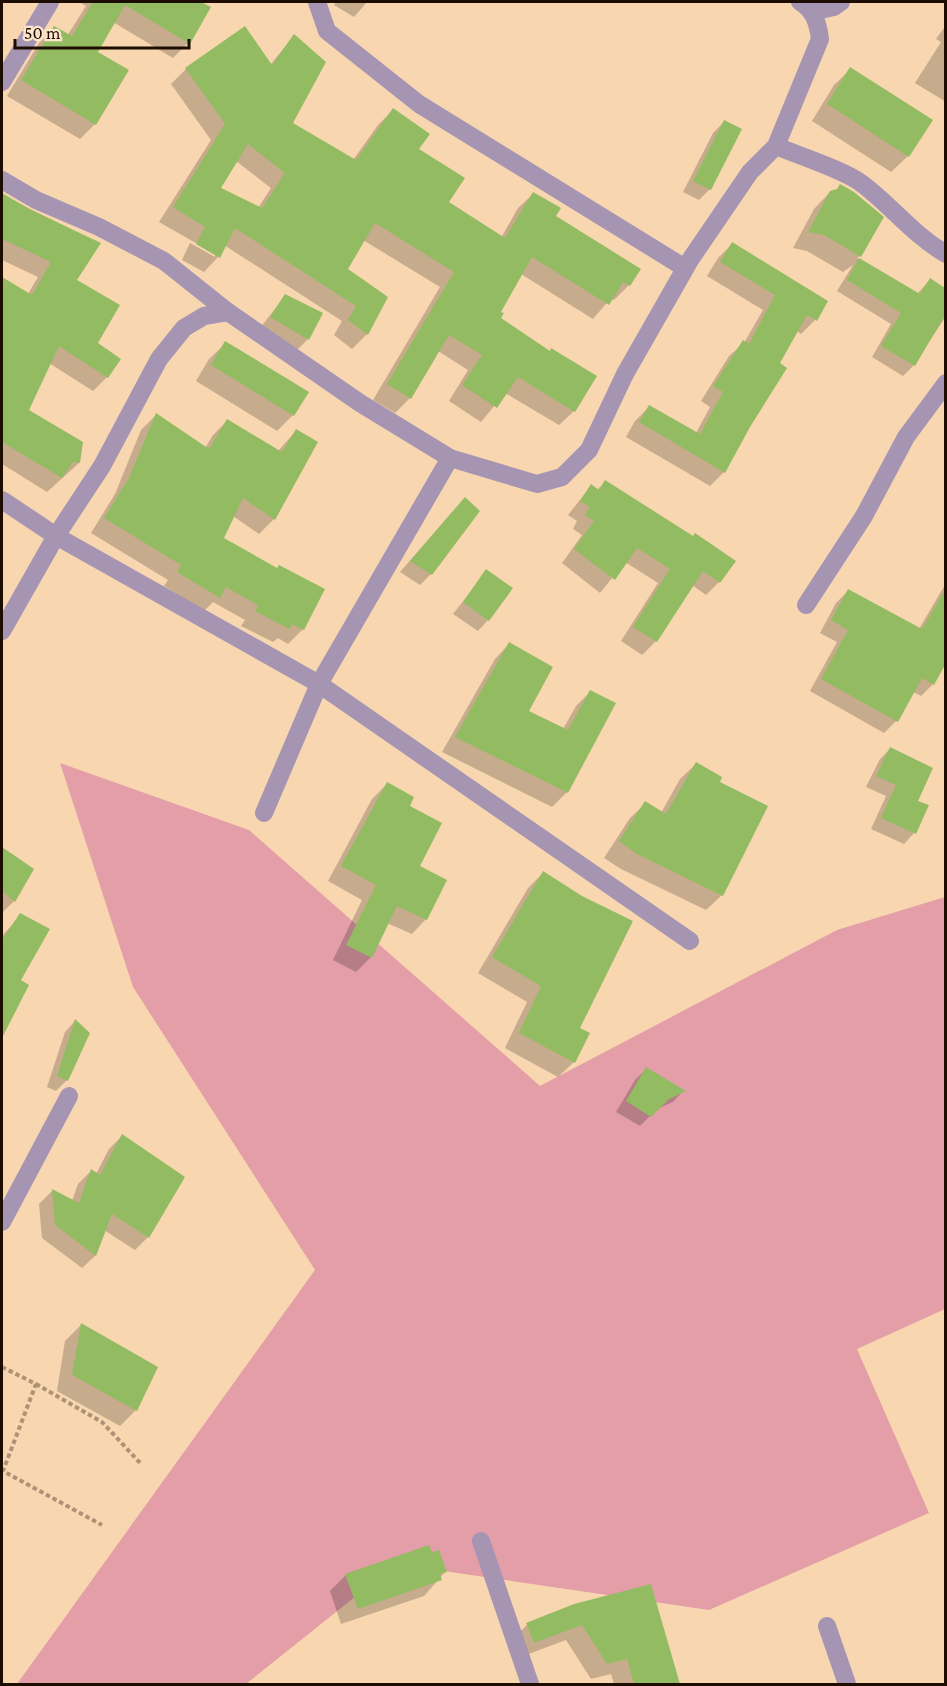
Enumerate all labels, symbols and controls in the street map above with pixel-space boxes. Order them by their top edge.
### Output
scale bar [15,12,189,50]
text: 50 m [24,23,61,43]

